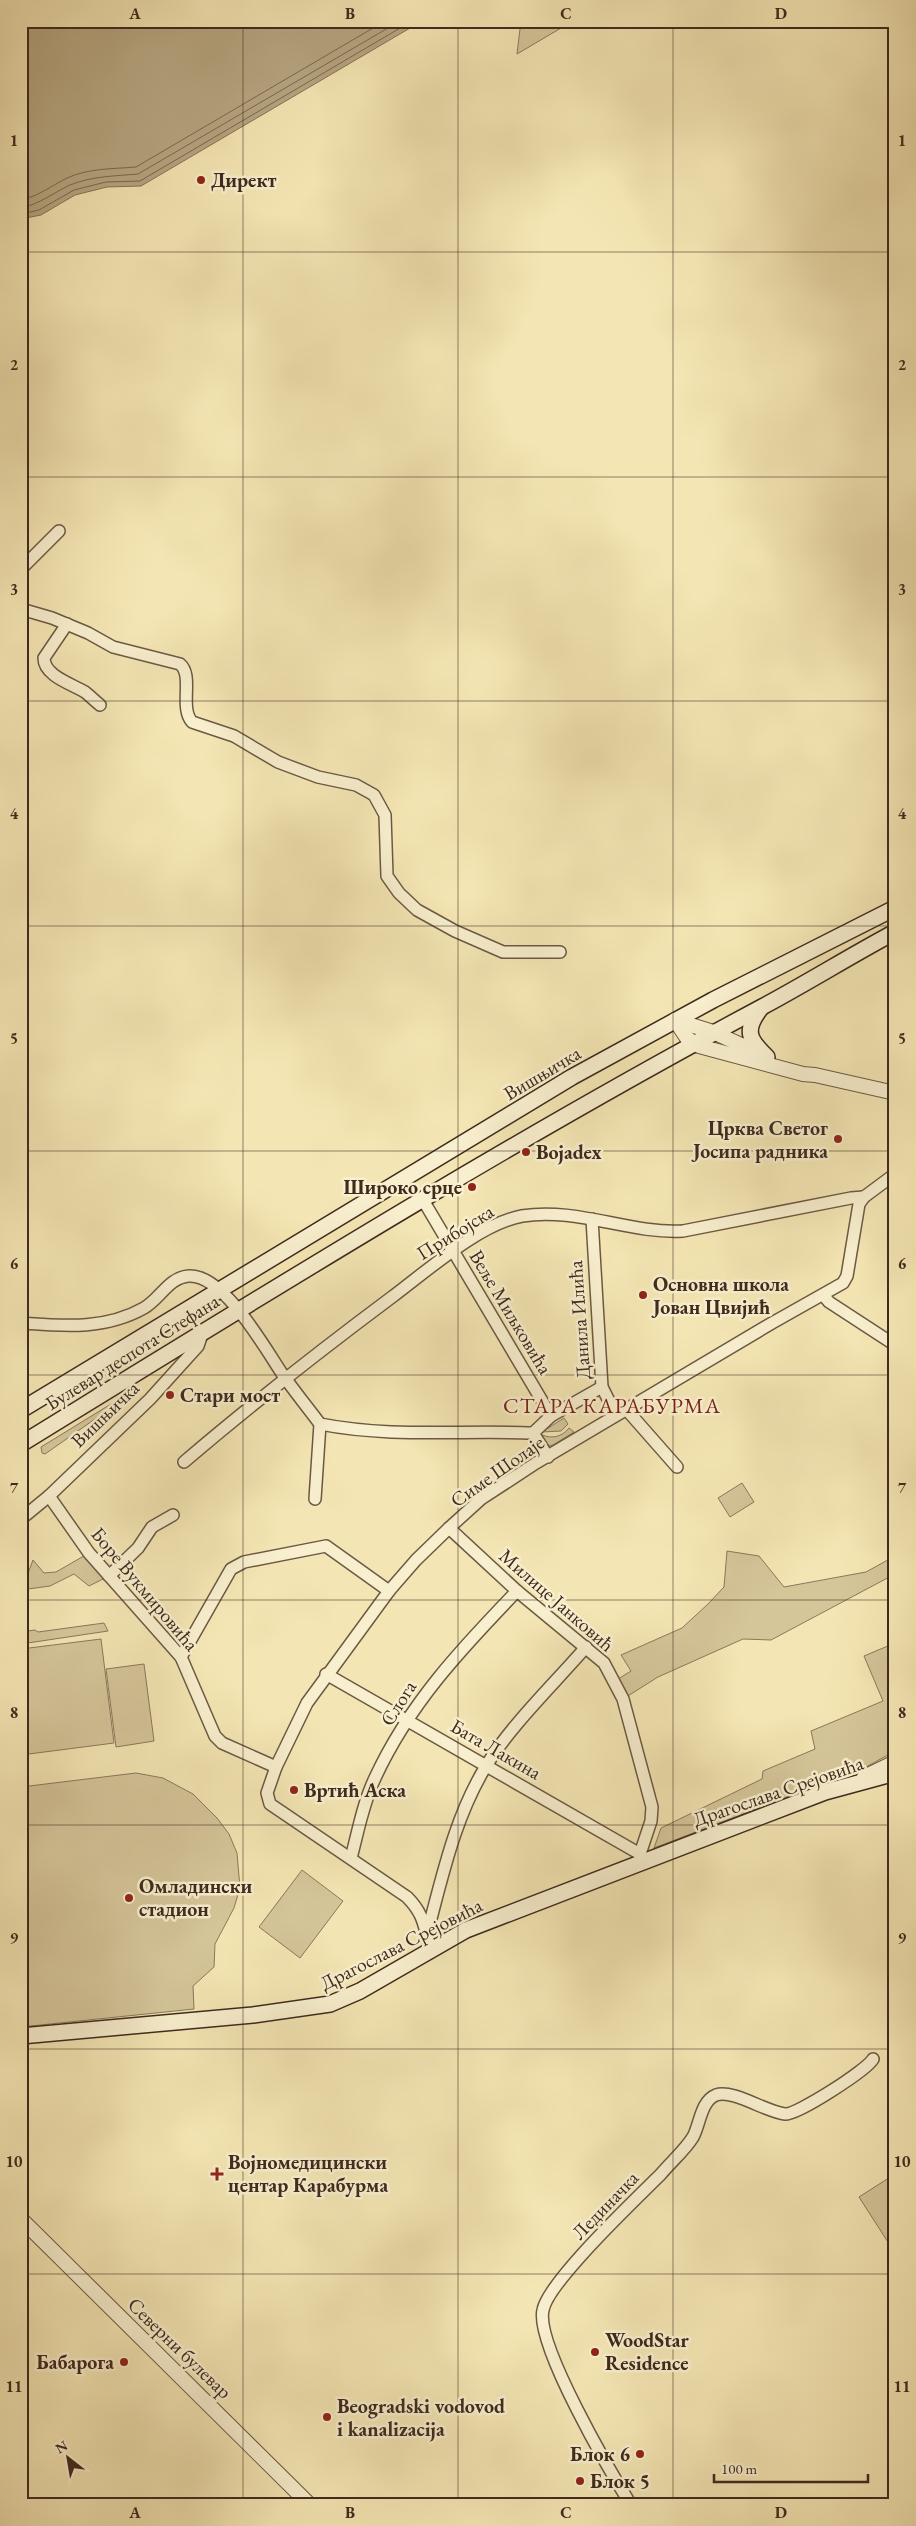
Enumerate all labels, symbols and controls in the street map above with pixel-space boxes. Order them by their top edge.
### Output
text: A [128,3,141,24]
text: B [345,3,355,24]
text: C [560,3,572,24]
text: D [775,3,787,24]
text: 1 [10,130,18,151]
text: 1 [898,130,906,151]
place label: Директ [211,167,277,193]
marker: Директ [195,174,207,186]
text: 2 [10,354,19,375]
text: 2 [898,354,907,375]
text: 3 [10,579,18,600]
text: 3 [898,579,906,600]
text: 4 [10,803,19,824]
text: 4 [898,803,907,824]
text: 5 [10,1028,18,1049]
text: 5 [898,1028,906,1049]
street label: Вишњичка [499,1040,585,1106]
place label: Црква Светог Јосипа радника [691,1115,828,1164]
marker: Црква Светог Јосипа радника [832,1133,844,1145]
place label: Bojadex [536,1139,602,1165]
marker: Bojadex [520,1146,532,1158]
place label: Широко срце [343,1174,462,1200]
marker: Широко срце [466,1181,478,1193]
street label: Прибојска [411,1198,499,1266]
street label: Веље Миљковића [464,1245,558,1379]
text: 6 [10,1253,19,1274]
text: 6 [898,1253,907,1274]
street label: Данила Илића [562,1260,596,1380]
place label: Основна школа Јован Цвијић [651,1271,789,1320]
street label: Булевар деспота Стефана [40,1288,224,1416]
marker: Основна школа Јован Цвијић [637,1289,649,1301]
street label: Вишњичка [65,1375,145,1453]
place label: Стари мост [180,1382,280,1408]
marker: Стари мост [164,1389,176,1401]
district label: СТАРА КАРАБУРМА [503,1391,721,1420]
street label: Симе Шолаје [445,1429,549,1513]
text: 7 [10,1477,19,1498]
text: 7 [898,1477,907,1498]
street label: Боре Вукмировића [85,1521,205,1657]
street label: Милице Јанковић [494,1543,620,1657]
street label: Слога [374,1675,422,1731]
text: 8 [10,1702,18,1723]
text: 8 [898,1702,906,1723]
street label: Бата Лакина [446,1713,546,1785]
street label: Драгослава Срејовића [689,1750,867,1832]
place label: Вртић Аска [304,1777,406,1803]
marker: Вртић Аска [288,1784,300,1796]
place label: Омладински стадион [139,1873,253,1922]
marker: Омладински стадион [123,1892,135,1904]
street label: Драгослава Срејовића [315,1892,487,1996]
text: 9 [10,1927,19,1948]
text: 9 [898,1927,907,1948]
place label: Војномедицински центар Карабурма [228,2149,388,2198]
text: 10 [6,2151,23,2172]
text: 10 [894,2151,911,2172]
street label: Лединачка [566,2165,644,2245]
marker: Војномедицински центар Карабурма [210,2167,224,2181]
street label: Северни булевар [122,2292,238,2404]
place label: WoodStar Residence [605,2327,689,2376]
marker: WoodStar Residence [589,2346,601,2358]
place label: Бабарога [36,2349,114,2375]
marker: Бабарога [118,2356,130,2368]
text: 11 [6,2376,22,2397]
text: 11 [894,2376,910,2397]
place label: Beogradski vodovod i kanalizacija [337,2393,505,2442]
marker: Beogradski vodovod i kanalizacija [321,2411,333,2423]
north arrow [42,2434,92,2484]
text: N [52,2436,71,2457]
place label: Блок 6 [570,2441,630,2467]
marker: Блок 6 [634,2448,646,2460]
scale bar [714,2451,867,2483]
text: 100 m [721,2459,758,2478]
place label: Блок 5 [590,2468,650,2494]
marker: Блок 5 [574,2475,586,2487]
text: A [128,2502,141,2523]
text: B [345,2502,355,2523]
text: C [560,2502,572,2523]
text: D [775,2502,787,2523]

